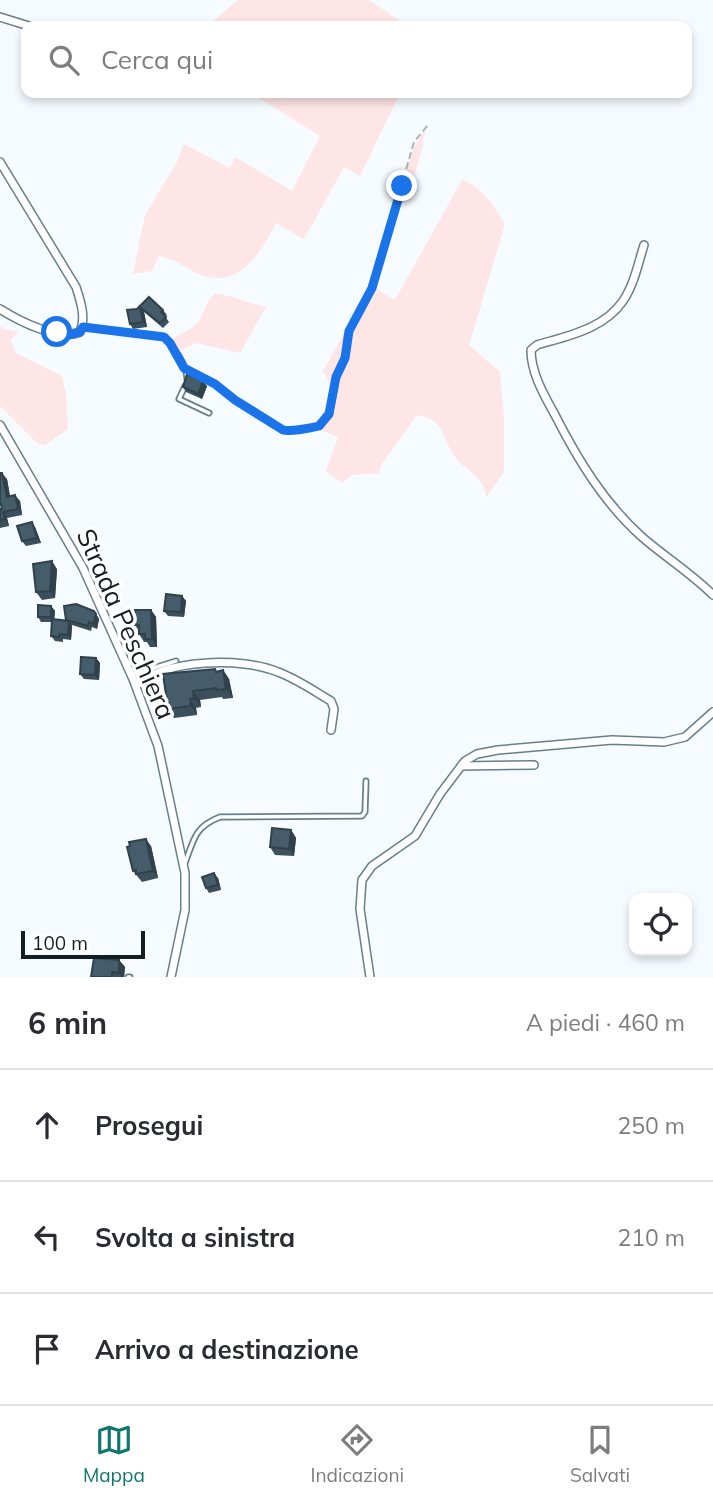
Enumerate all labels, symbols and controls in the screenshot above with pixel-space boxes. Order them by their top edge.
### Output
search box [21,21,692,98]
icon: search [45,41,83,79]
text: Cerca qui [101,43,213,76]
route end [386,170,417,201]
route start [41,316,72,347]
street label: Strada Peschiera [70,523,183,724]
map controls [629,893,692,956]
button: locate [629,893,692,956]
scale bar [21,928,145,960]
text: 100 m [32,931,88,955]
text: 6 min [28,1004,107,1042]
text: A piedi · 460 m [526,1008,685,1037]
icon: ahead [28,1106,66,1144]
text: Prosegui [95,1109,203,1142]
text: 250 m [617,1111,685,1140]
icon: left [28,1218,66,1256]
text: Svolta a sinistra [95,1221,295,1254]
text: 210 m [617,1223,685,1252]
icon: arrive [28,1330,66,1368]
text: Arrivo a destinazione [95,1333,359,1366]
tab: Mappa [83,1421,145,1487]
tab: Indicazioni [311,1421,404,1487]
tab: Salvati [570,1421,630,1487]

